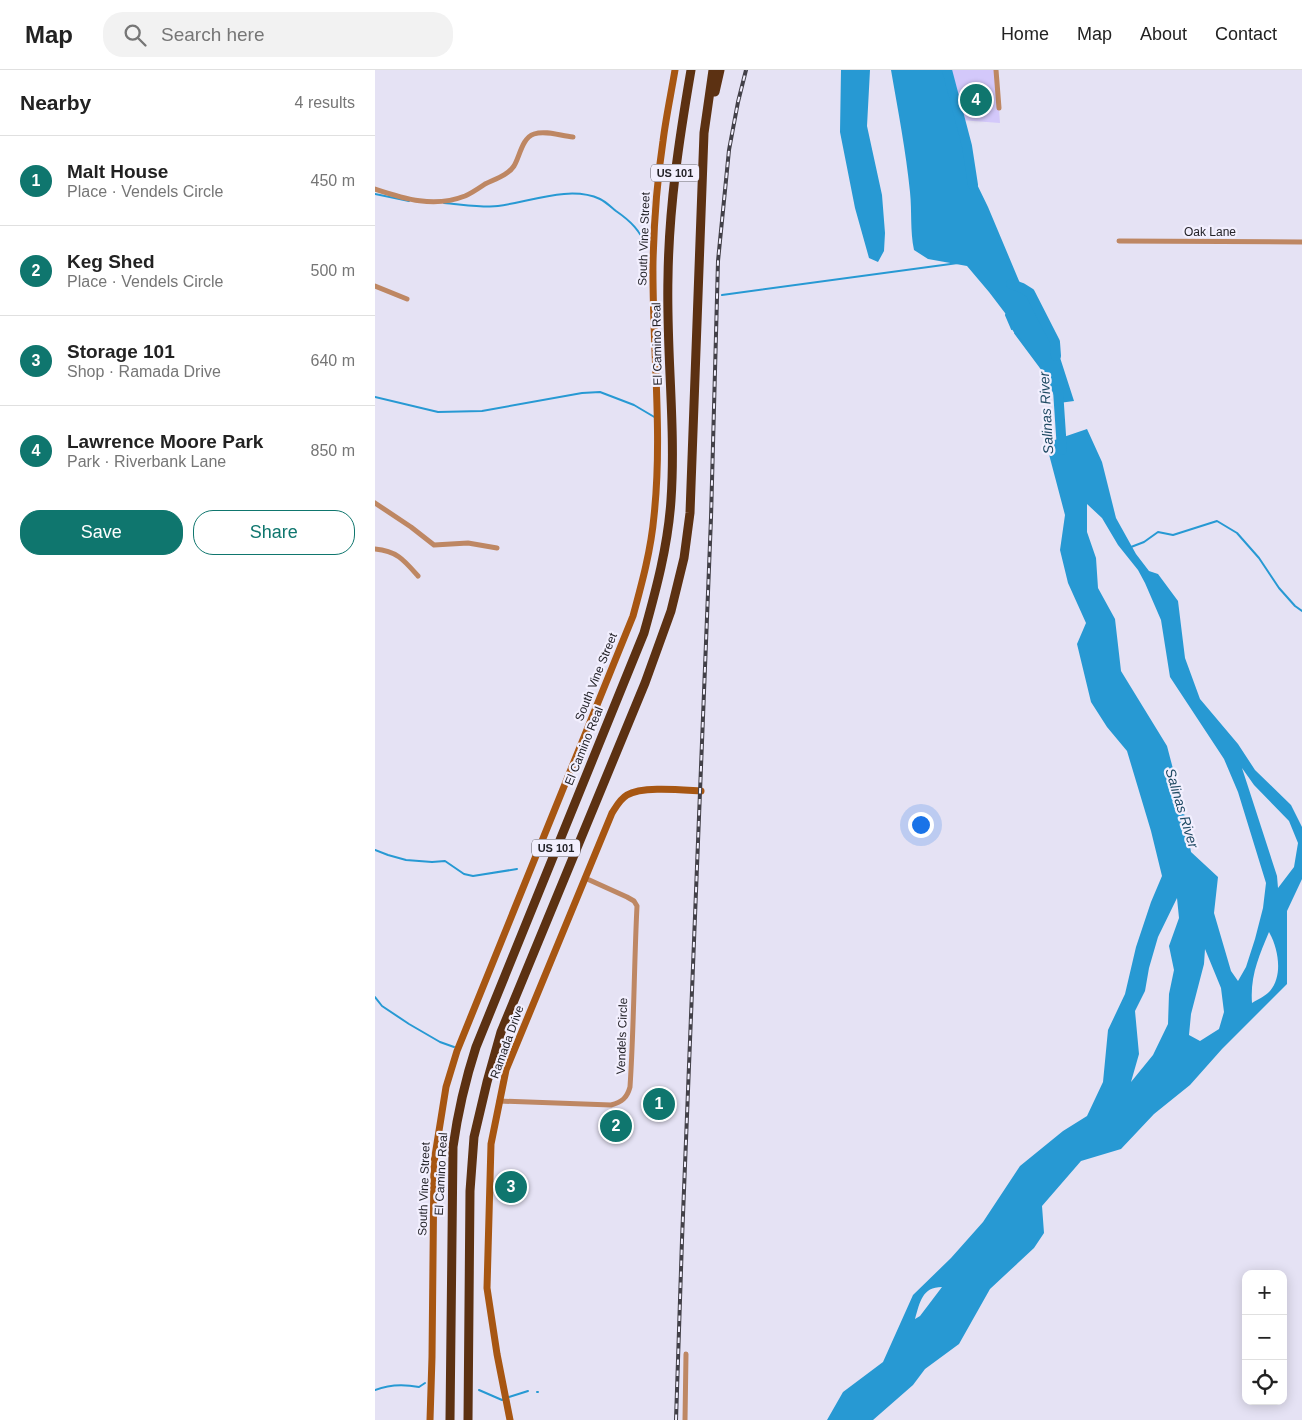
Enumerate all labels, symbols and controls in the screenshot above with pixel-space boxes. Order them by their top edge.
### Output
search box [103,12,453,57]
text: Map [25,21,73,48]
icon: search [121,21,149,49]
text: Search here [161,24,265,45]
text: Home [1001,24,1049,44]
text: Map [1077,24,1112,44]
text: About [1140,24,1187,44]
text: Contact [1215,24,1277,44]
pin: 4 [960,81,992,119]
text: Nearby [20,91,91,114]
text: 4 results [295,94,355,111]
text: Malt House [67,161,168,182]
road number: US 101 [651,165,699,182]
text: 1 [32,172,40,189]
text: 450 m [311,172,355,189]
text: Place · Vendels Circle [67,183,224,200]
street label: South Vine Street [635,191,653,286]
street label: Oak Lane [1184,225,1236,239]
text: Keg Shed [67,251,155,272]
text: 2 [32,262,40,279]
text: 500 m [311,262,355,279]
text: Place · Vendels Circle [67,273,224,290]
street label: El Camino Real [649,302,665,386]
text: Storage 101 [67,341,175,362]
text: 3 [32,352,40,369]
text: 640 m [311,352,355,369]
text: Shop · Ramada Drive [67,363,221,380]
water label: Salinas River [1036,370,1056,455]
text: Lawrence Moore Park [67,431,263,452]
text: 4 [32,442,40,459]
text: 850 m [311,442,355,459]
text: Park · Riverbank Lane [67,453,226,470]
button: Save [20,510,183,555]
button: Share [193,510,355,555]
street label: South Vine Street [572,630,620,723]
street label: El Camino Real [562,705,606,787]
water label: Salinas River [1162,766,1202,851]
your location [908,812,934,838]
road number: US 101 [532,840,580,856]
street label: Vendels Circle [614,997,630,1075]
street label: Ramada Drive [487,1003,527,1080]
pin: 1 [643,1085,675,1123]
pin: 2 [600,1107,632,1145]
street label: El Camino Real [432,1132,450,1216]
street label: South Vine Street [415,1141,433,1236]
pin: 3 [495,1168,527,1206]
map controls [1242,1270,1287,1405]
button: + [1242,1270,1287,1315]
button: − [1242,1315,1287,1360]
button: locate [1242,1360,1287,1405]

